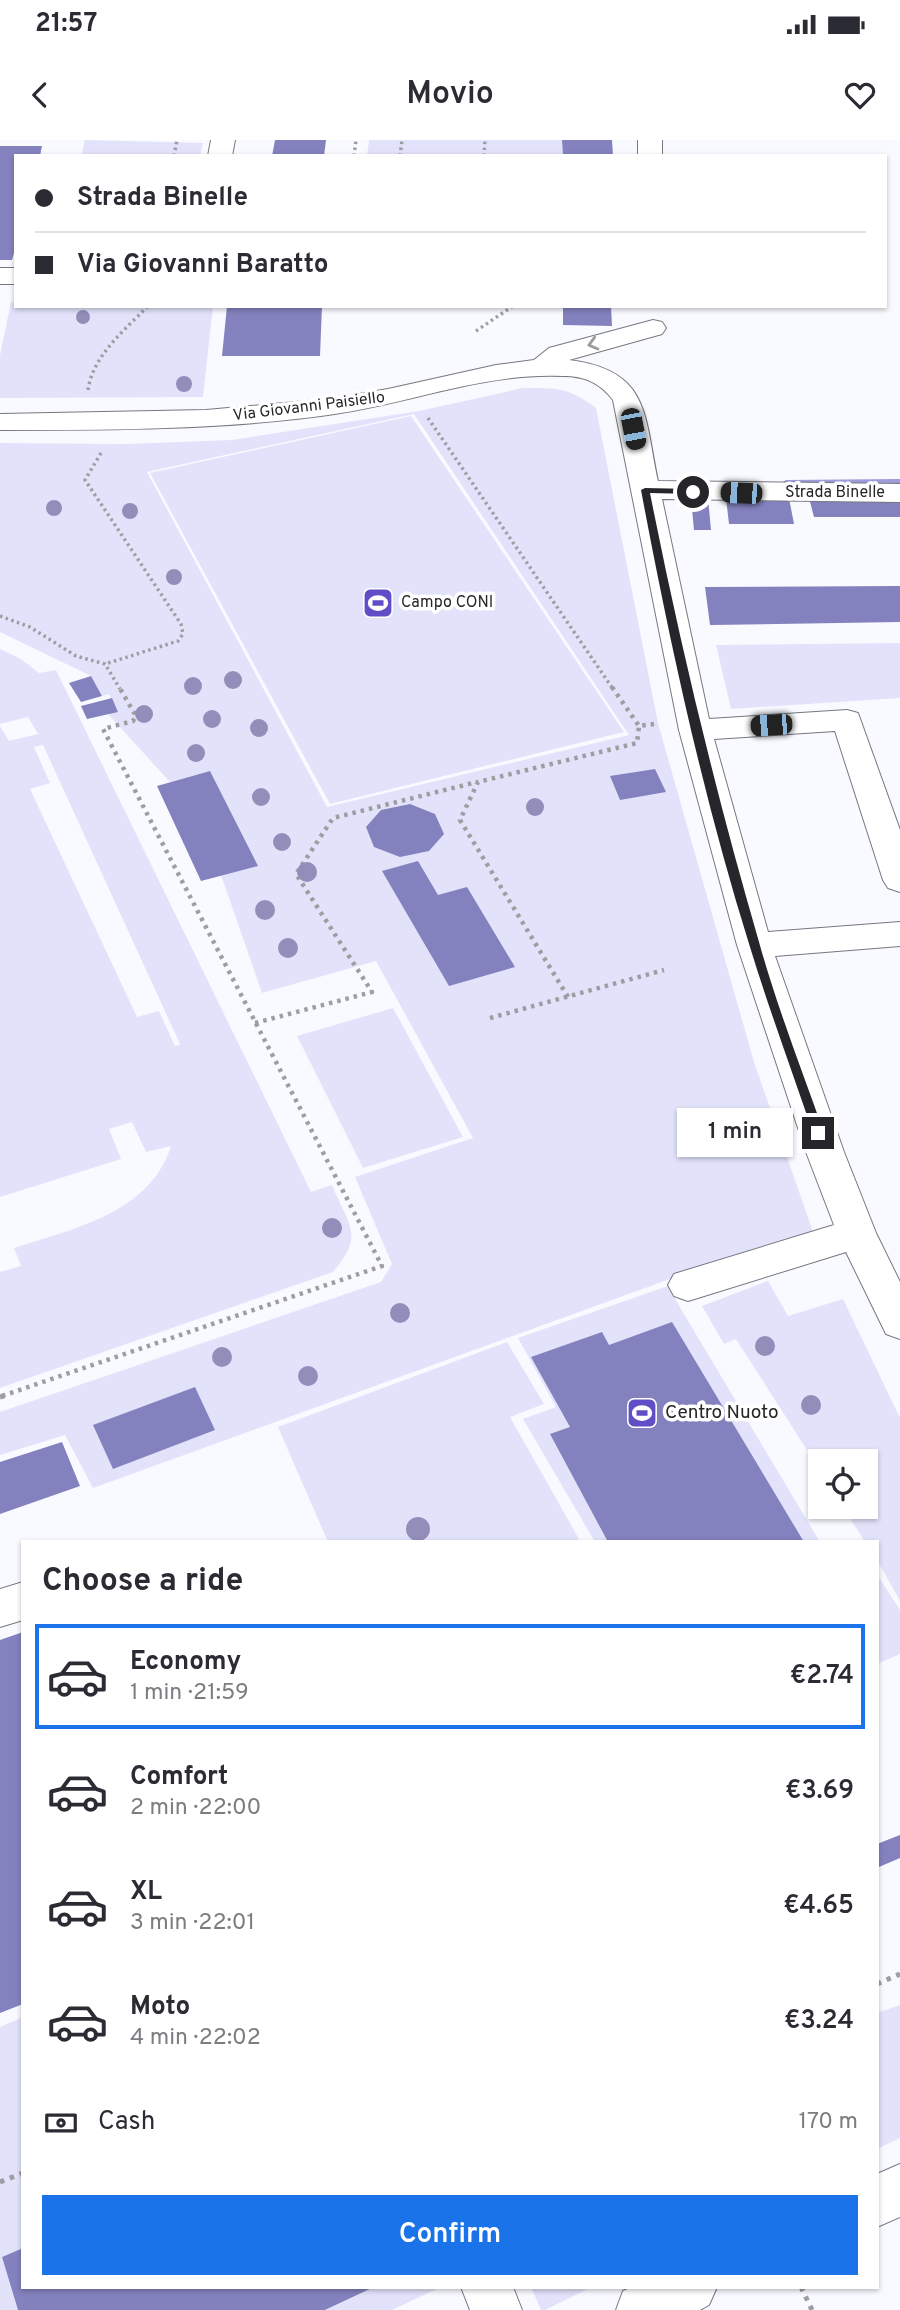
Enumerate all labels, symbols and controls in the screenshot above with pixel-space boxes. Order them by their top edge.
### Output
text: 21:57 [35,8,97,41]
text: Movio [406,75,494,115]
icon: back [21,76,59,114]
icon: heart [841,76,879,114]
text: Strada Binelle [77,182,248,215]
text: Via Giovanni Baratto [77,249,328,282]
one-way arrow [587,336,599,351]
street label: Via Giovanni Paisiello [232,388,386,426]
car [619,406,648,452]
route start [677,476,709,508]
car [720,482,763,504]
street label: Strada Binelle [785,483,885,503]
sports icon: Campo CONI [361,586,395,620]
place label: Campo CONI [401,593,493,613]
car [750,713,793,737]
callout: 1 min [678,1108,794,1158]
route end [802,1117,834,1149]
text: 1 min [708,1118,762,1147]
sports icon: Centro Nuoto [625,1396,659,1430]
place label: Centro Nuoto [665,1401,779,1425]
map controls [808,1449,878,1519]
button: locate [808,1449,878,1519]
text: Choose a ride [42,1562,243,1602]
icon: car [46,1645,109,1708]
text: Economy [130,1646,241,1679]
text: €2.74 [790,1660,854,1693]
text: 1 min · 21:59 [130,1679,249,1708]
icon: car [46,1760,109,1823]
text: Comfort [130,1761,228,1794]
text: €3.69 [785,1775,854,1808]
text: 2 min · 22:00 [130,1794,261,1823]
icon: car [46,1875,109,1938]
text: XL [130,1876,162,1909]
text: €4.65 [783,1890,854,1923]
text: 3 min · 22:01 [130,1909,255,1938]
icon: car [46,1990,109,2053]
text: Moto [130,1991,190,2024]
text: €3.24 [784,2005,854,2038]
text: 4 min · 22:02 [130,2024,261,2053]
icon: cash [42,2104,80,2142]
text: Cash [98,2106,155,2139]
text: 170 m [799,2108,858,2137]
button: Confirm [42,2195,858,2275]

